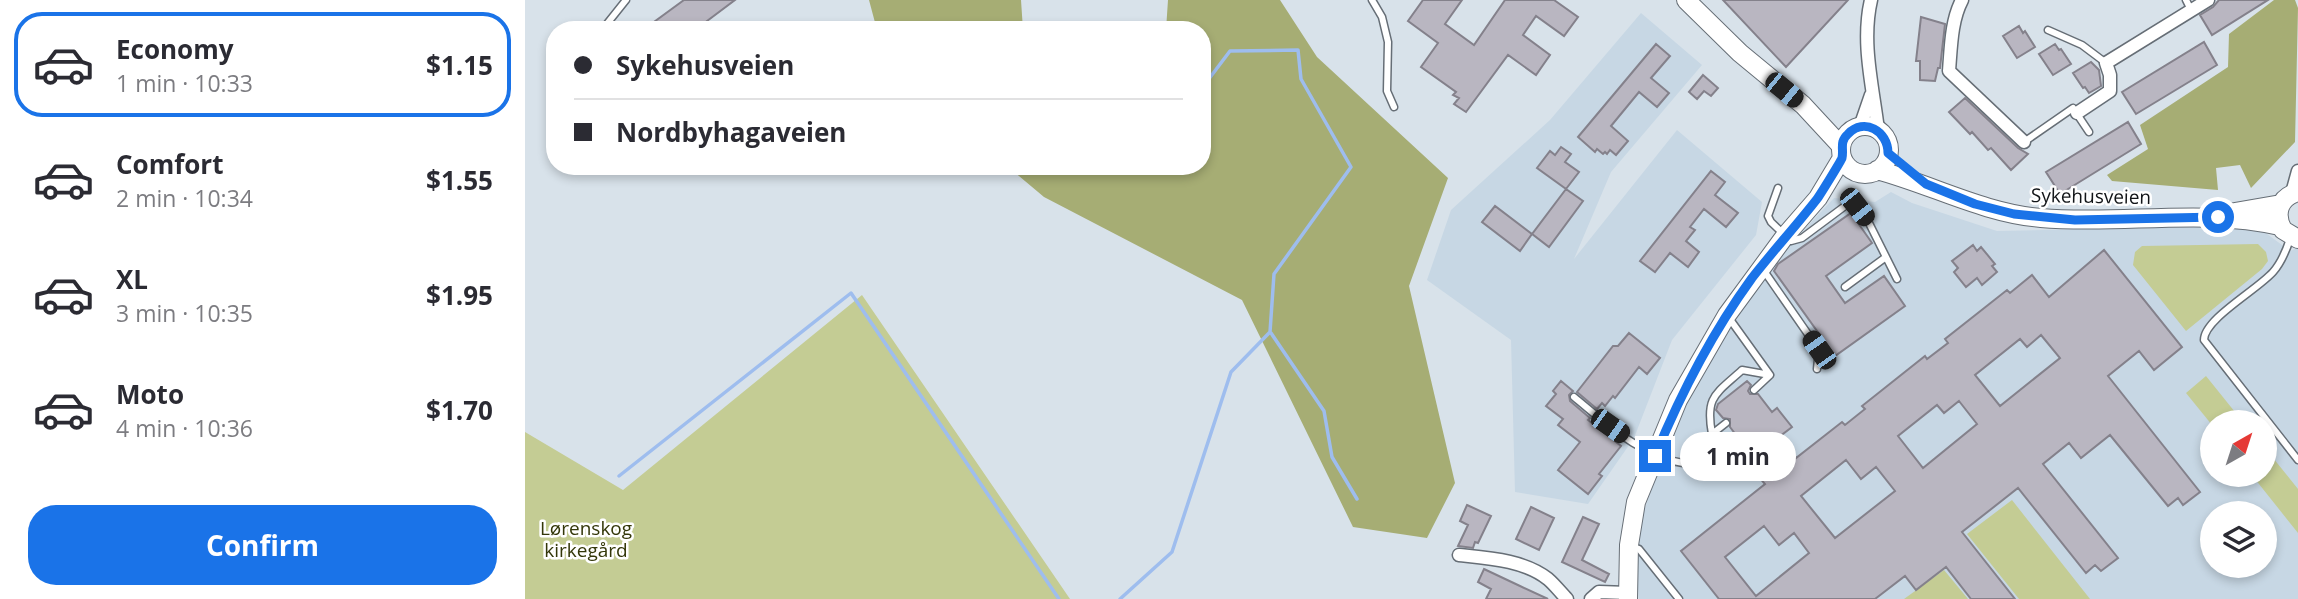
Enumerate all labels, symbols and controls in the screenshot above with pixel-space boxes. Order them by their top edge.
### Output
text: Economy [116,31,234,67]
icon: car [32,33,95,96]
text: $1.15 [426,47,493,83]
text: Sykehusveien [616,47,794,83]
text: 1 min · 10:33 [116,67,253,99]
car [1762,69,1807,111]
text: Nordbyhagaveien [616,114,846,150]
text: Comfort [116,146,223,182]
icon: car [32,148,95,211]
text: $1.55 [426,162,493,198]
text: 2 min · 10:34 [116,182,253,214]
street label: Sykehusveien [2031,182,2151,210]
car [1836,184,1879,230]
route start [2202,201,2234,233]
text: XL [116,261,148,297]
icon: car [32,263,95,326]
text: $1.95 [426,277,493,313]
text: 3 min · 10:35 [116,297,253,329]
car [1799,327,1840,373]
text: Moto [116,376,184,412]
icon: car [32,378,95,441]
text: $1.70 [426,392,493,428]
car [1587,405,1634,447]
north arrow [2200,410,2277,486]
map controls [2200,410,2277,578]
text: 4 min · 10:36 [116,412,253,444]
callout: 1 min [1679,432,1795,480]
route end [1639,440,1671,472]
text: 1 min [1706,440,1770,472]
button: layers [2200,501,2277,578]
button: Confirm [28,505,497,585]
park label: Lørenskog kirkegård [540,515,632,563]

